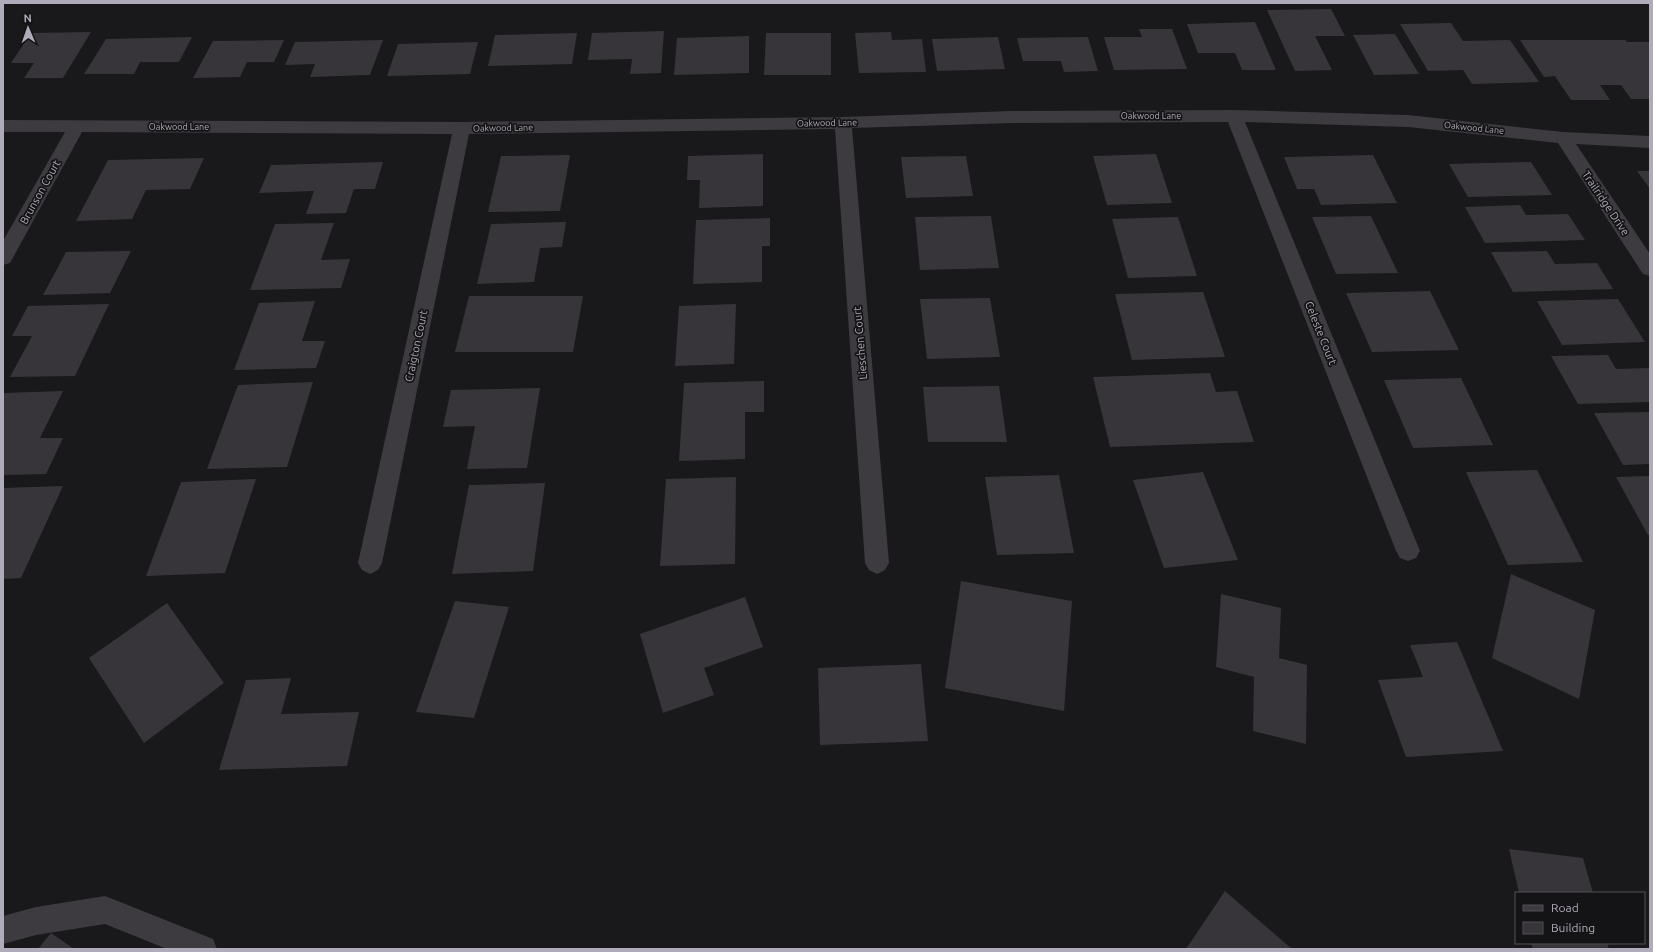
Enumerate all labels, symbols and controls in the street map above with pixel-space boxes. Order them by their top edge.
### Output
north arrow [8,8,48,48]
text: N [23,12,32,24]
street label: Oakwood Lane [1121,111,1181,121]
street label: Oakwood Lane [797,117,857,129]
street label: Oakwood Lane [1443,120,1505,136]
street label: Oakwood Lane [149,122,209,132]
street label: Oakwood Lane [473,122,533,134]
street label: Brunson Court [17,157,63,226]
street label: Trailridge Drive [1580,168,1632,238]
street label: Celeste Court [1303,300,1339,367]
street label: Lieschen Court [851,305,869,380]
street label: Craigton Court [403,308,430,383]
legend [1515,892,1645,944]
text: Road [1551,901,1579,914]
text: Building [1551,921,1595,934]

